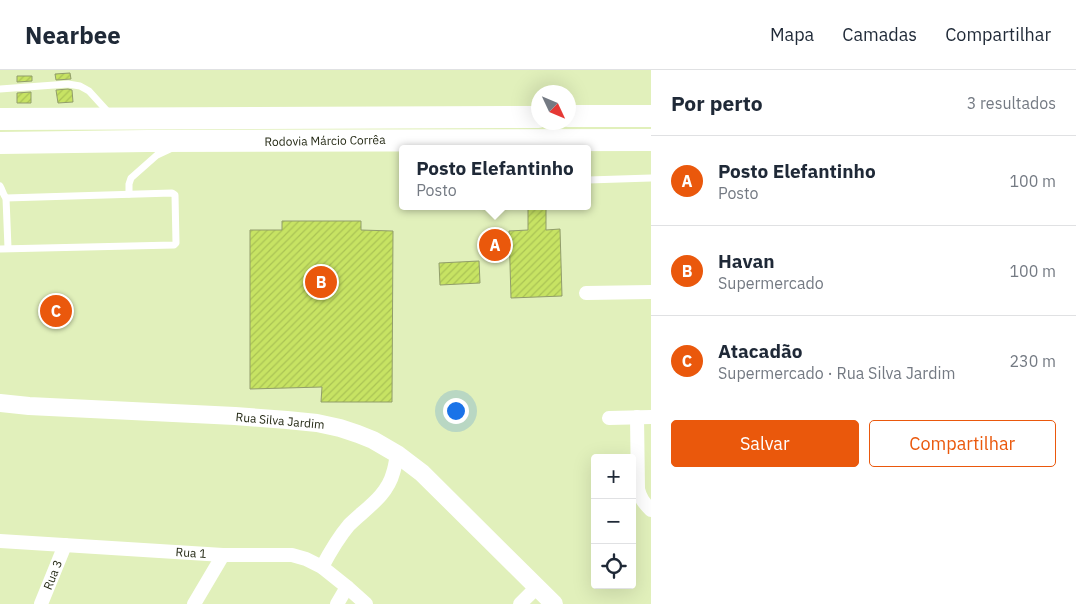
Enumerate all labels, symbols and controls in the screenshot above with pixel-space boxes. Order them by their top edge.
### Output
text: Nearbee [25,19,121,51]
text: Mapa [770,23,814,46]
text: Camadas [842,23,917,46]
text: Compartilhar [945,23,1051,46]
north arrow [531,85,576,130]
text: Por perto [671,89,763,117]
text: 3 resultados [967,93,1056,113]
street label: Rodovia Márcio Corrêa [264,132,386,149]
popup [399,145,591,210]
text: Posto Elefantinho [416,156,574,180]
text: Posto Elefantinho [718,159,876,183]
text: A [682,171,692,191]
text: 100 m [1009,171,1056,191]
text: Posto [416,180,457,200]
text: Posto [718,183,759,203]
pin: A [479,226,511,264]
text: Havan [718,249,775,273]
text: B [682,261,692,281]
text: 100 m [1009,261,1056,281]
pin: B [305,263,337,301]
text: Supermercado [718,273,824,293]
pin: C [40,292,72,330]
text: Atacadão [718,339,802,363]
text: C [682,351,692,371]
text: 230 m [1009,351,1056,371]
text: Supermercado · Rua Silva Jardim [718,363,955,383]
your location [443,398,469,424]
street label: Rua Silva Jardim [235,409,325,432]
button: Salvar [671,420,859,467]
button: Compartilhar [869,420,1056,467]
map controls [591,454,636,589]
button: + [591,454,636,499]
button: − [591,499,636,544]
street label: Rua 1 [175,544,207,561]
button: locate [591,544,636,589]
street label: Rua 3 [40,558,65,592]

